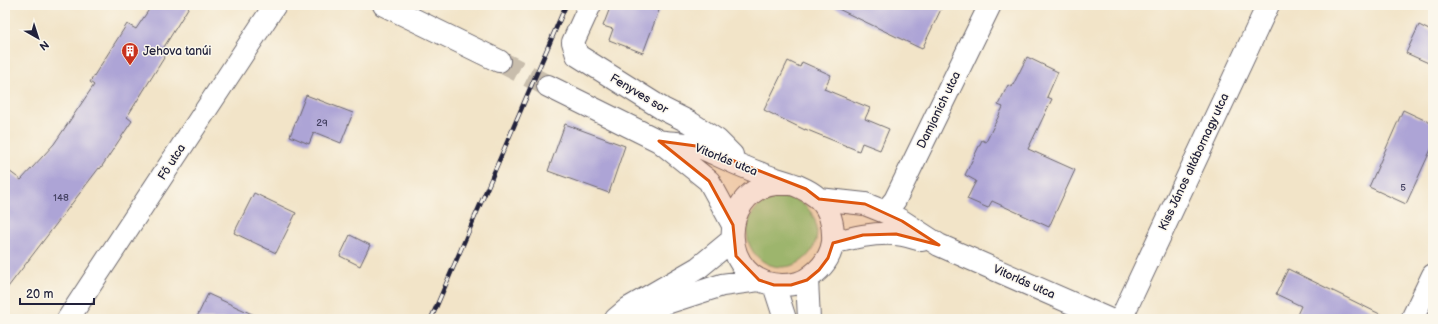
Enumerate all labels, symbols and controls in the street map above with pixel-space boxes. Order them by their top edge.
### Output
north arrow [18,18,58,58]
text: N [37,38,51,53]
building icon: Jehova tanúi [120,41,140,66]
place label: Jehova tanúi [143,44,212,59]
street label: Damjanich utca [914,69,964,151]
street label: Fenyves sor [607,71,671,118]
street label: Kiss János altábornagy utca [1156,91,1233,233]
house number: 29 [316,117,328,129]
street label: Fő utca [155,141,189,183]
street label: Vitorlás utca [692,141,760,179]
house number: 5 [1400,182,1406,194]
house number: 148 [53,192,69,204]
street label: Vitorlás utca [991,262,1058,302]
scale bar [20,280,94,306]
text: 20 m [26,287,53,302]

